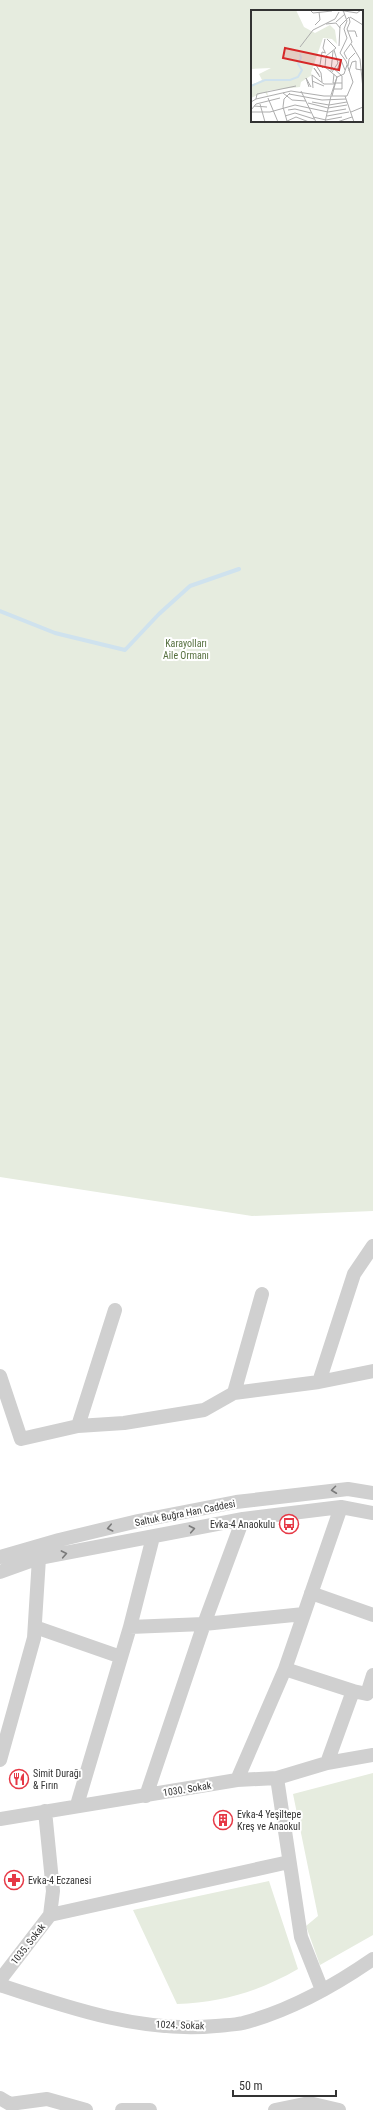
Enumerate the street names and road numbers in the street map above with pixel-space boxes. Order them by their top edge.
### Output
street label: Saltuk Buğra Han Caddesi [134,1498,236,1528]
street label: 1030. Sokak [162,1780,212,1798]
street label: 1035. Sokak [9,1921,48,1967]
street label: 1024. Sokak [155,2019,205,2031]

